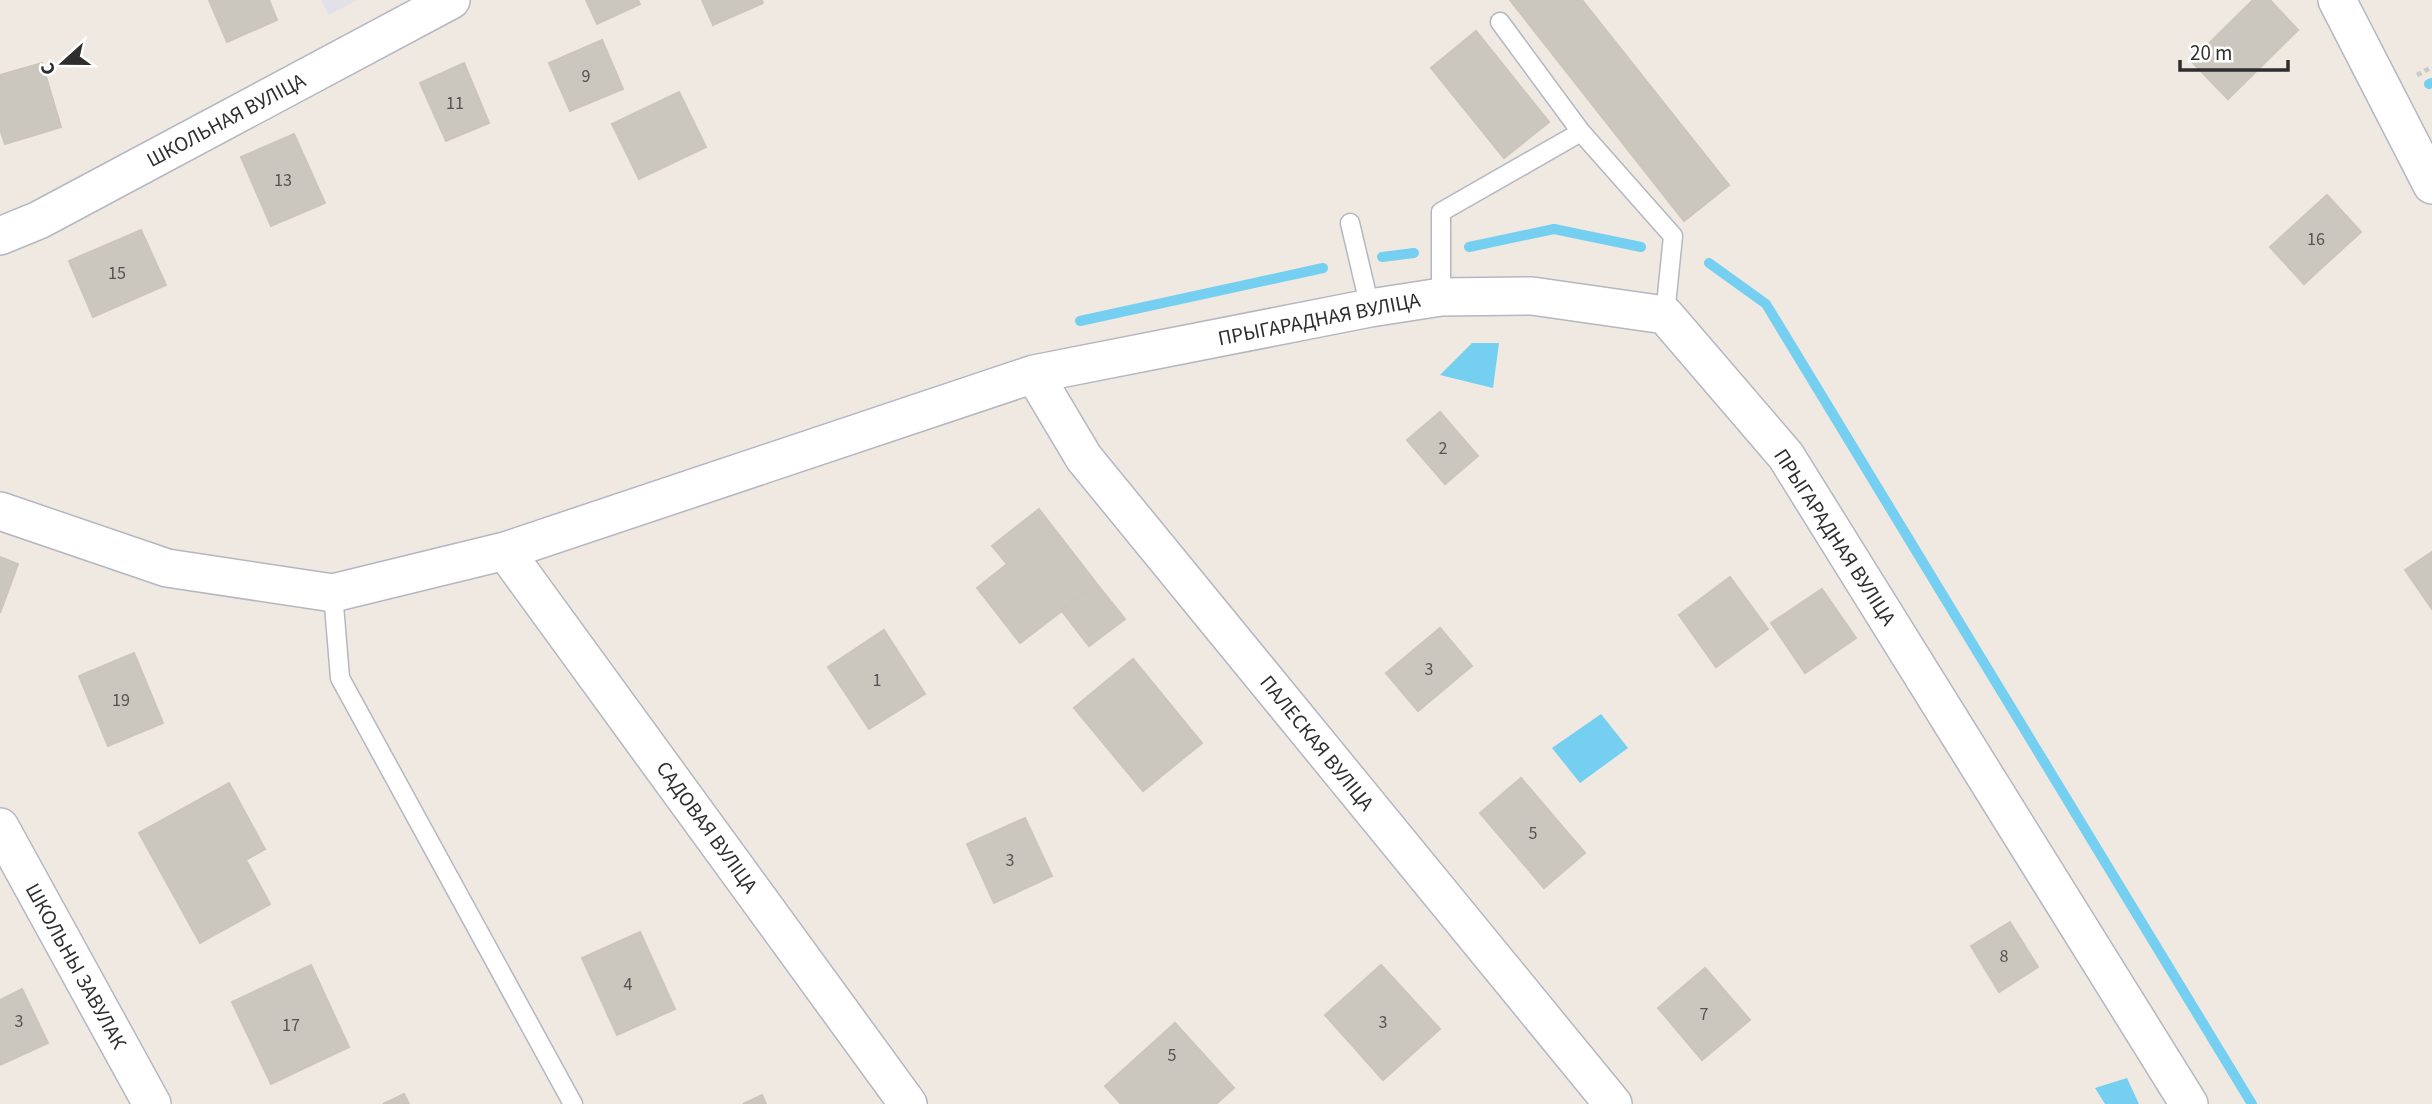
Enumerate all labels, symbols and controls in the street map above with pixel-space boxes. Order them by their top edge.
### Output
north arrow [28,28,98,98]
scale bar [2180,28,2288,72]
text: 20 m [2190,38,2232,68]
text: С [34,59,63,79]
house number: 9 [582,64,591,89]
street label: ШКОЛЬНАЯ ВУЛІЦА [141,65,311,175]
house number: 11 [446,91,464,116]
house number: 13 [274,168,292,193]
house number: 16 [2307,227,2325,252]
house number: 15 [108,261,126,286]
street label: ПРЫГАРАДНАЯ ВУЛІЦА [1215,285,1423,353]
house number: 2 [1439,436,1448,461]
street label: ПРЫГАРАДНАЯ ВУЛІЦА [1766,443,1904,632]
house number: 3 [1425,657,1434,682]
house number: 1 [873,668,881,693]
street label: ПАЛЕСКАЯ ВУЛІЦА [1253,669,1382,818]
house number: 19 [112,688,130,713]
street label: САДОВАЯ ВУЛІЦА [649,755,765,900]
house number: 5 [1529,821,1538,846]
house number: 3 [1006,848,1015,873]
street label: ШКОЛЬНЫ ЗАВУЛАК [18,878,135,1055]
house number: 8 [2000,944,2009,969]
house number: 4 [624,972,633,997]
house number: 7 [1700,1002,1709,1027]
house number: 3 [15,1009,24,1034]
house number: 3 [1379,1010,1388,1035]
house number: 17 [282,1013,300,1038]
house number: 5 [1168,1043,1177,1068]

